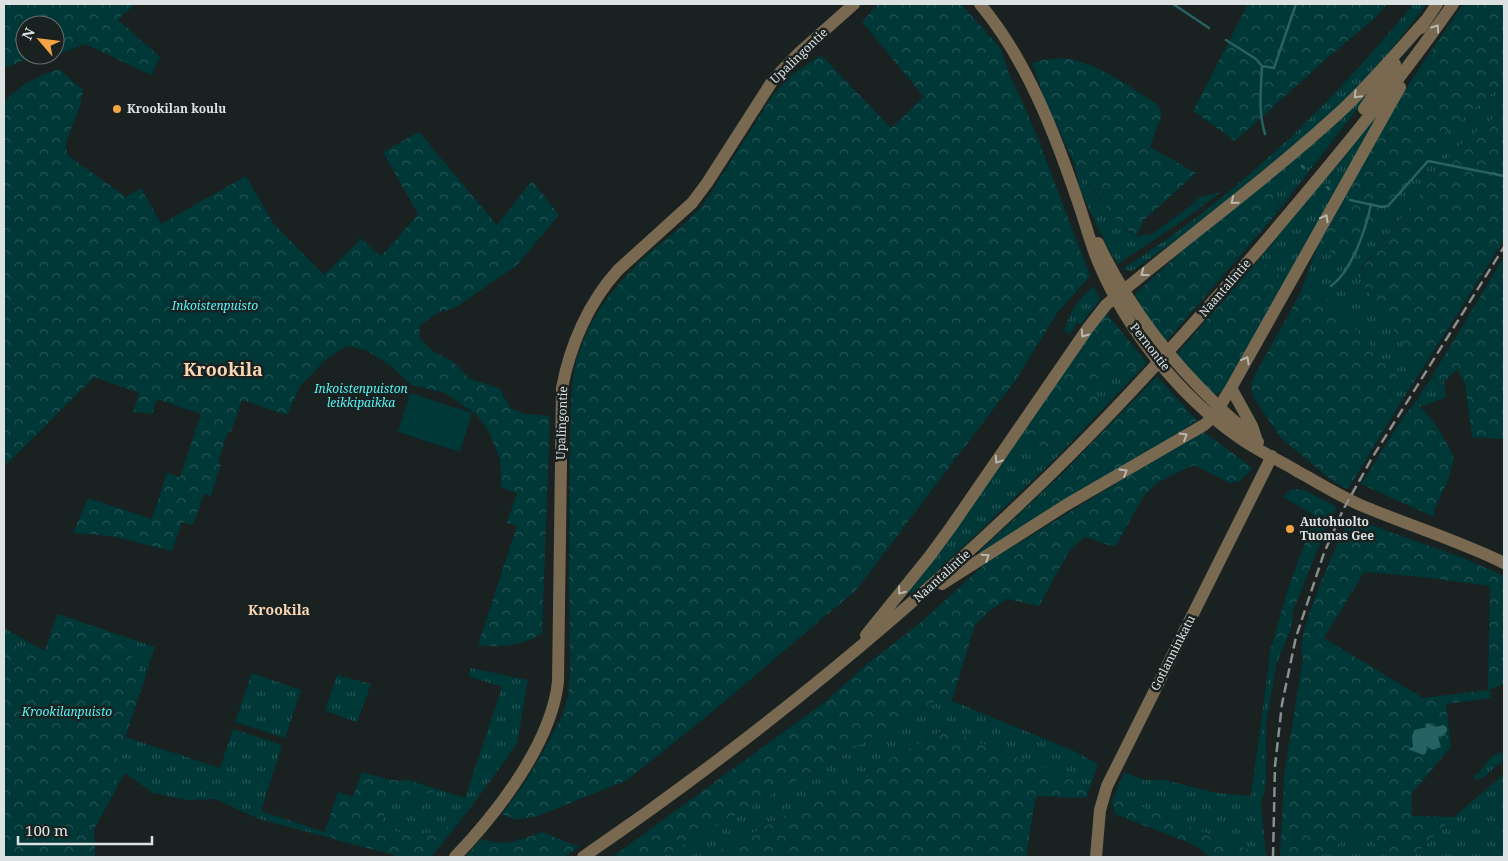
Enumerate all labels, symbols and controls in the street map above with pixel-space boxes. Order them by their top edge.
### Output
north arrow [15,15,65,65]
text: N [17,24,39,43]
street label: Upalingontie [766,24,831,87]
one-way arrow [1430,24,1439,34]
one-way arrow [1354,89,1363,98]
place label: Krookilan koulu [127,100,226,117]
marker: Krookilan koulu [111,103,123,115]
one-way arrow [1231,195,1240,203]
one-way arrow [1319,214,1329,223]
street label: Naantalintie [1195,255,1254,320]
one-way arrow [1141,268,1150,276]
park label: Inkoistenpuisto [171,297,258,314]
street label: Pernontie [1126,319,1174,374]
one-way arrow [1081,328,1090,338]
one-way arrow [1240,356,1250,365]
district label: Krookila [183,357,263,381]
park label: Inkoistenpuiston leikkipaikka [313,380,408,411]
street label: Upalingontie [552,386,571,460]
one-way arrow [1179,432,1188,442]
one-way arrow [995,455,1004,464]
one-way arrow [1119,468,1128,478]
place label: Autohuolto Tuomas Gee [1300,513,1374,544]
marker: Autohuolto Tuomas Gee [1284,523,1296,535]
street label: Naantalintie [910,545,974,606]
one-way arrow [980,554,990,563]
one-way arrow [899,585,907,594]
district label: Krookila [248,600,310,619]
street label: Gotlanninkatu [1146,612,1199,694]
park label: Krookilanpuisto [21,703,112,720]
scale bar [18,814,151,846]
text: 100 m [25,820,68,840]

